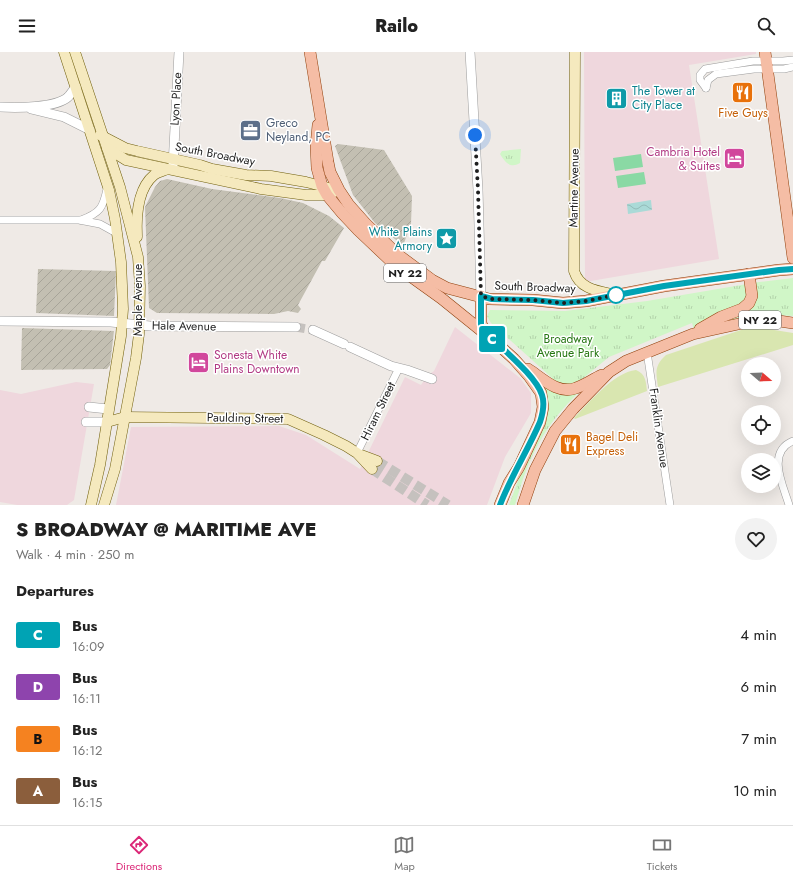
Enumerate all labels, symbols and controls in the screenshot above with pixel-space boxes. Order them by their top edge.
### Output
text: Railo [375,13,418,39]
icon: menu [16,15,38,37]
icon: search [755,15,777,37]
street label: Lyon Place [166,72,186,126]
restaurant icon: Five Guys [730,79,756,105]
place label: The Tower at City Place [632,82,695,114]
building icon: The Tower at City Place [604,85,630,111]
place label: Five Guys [718,104,768,122]
place label: Greco Neyland, PC [266,114,330,146]
office icon: Greco Neyland, PC [237,117,263,143]
your location [465,125,485,145]
street label: South Broadway [173,137,257,171]
place label: Cambria Hotel & Suites [646,143,720,175]
hotel icon: Cambria Hotel & Suites [722,146,748,172]
street label: Martine Avenue [564,148,584,228]
place label: White Plains Armory [369,223,433,255]
place icon: White Plains Armory [434,226,460,252]
street label: Maple Avenue [129,264,147,336]
road number: NY 22 [384,264,426,282]
street label: South Broadway [494,277,577,297]
unlabelled marker [607,286,625,304]
road number: NY 22 [739,311,781,329]
street label: Hale Avenue [152,316,216,336]
line badge: C [479,326,505,352]
text: C [487,329,497,349]
park label: Broadway Avenue Park [537,330,600,362]
place label: Sonesta White Plains Downtown [214,346,300,378]
hotel icon: Sonesta White Plains Downtown [185,349,211,375]
north arrow [741,357,781,397]
map controls [741,357,781,493]
street label: Hiram Street [356,379,400,443]
street label: Franklin Avenue [644,387,674,469]
button: locate [741,405,781,445]
street label: Paulding Street [207,408,283,428]
place label: Bagel Deli Express [586,428,638,460]
restaurant icon: Bagel Deli Express [557,431,583,457]
button: layers [741,453,781,493]
text: S BROADWAY @ MARITIME AVE [16,516,316,543]
button: heart [735,518,777,560]
text: Walk · 4 min · 250 m [16,545,134,564]
text: Departures [16,580,94,602]
text: Bus [72,615,97,637]
text: 4 min [740,624,777,646]
text: C [33,625,43,645]
text: 16:09 [72,637,105,656]
text: Bus [72,667,97,689]
text: 6 min [740,676,777,698]
text: D [33,677,43,697]
text: 16:11 [72,689,101,708]
text: Bus [72,719,97,741]
text: 7 min [741,728,777,750]
text: B [33,729,43,749]
text: 16:12 [72,741,103,760]
text: Bus [72,771,97,793]
text: 10 min [733,780,777,802]
text: A [33,781,43,801]
text: 16:15 [72,793,102,812]
tab: Directions [116,834,162,874]
tab: Map [393,834,415,874]
tab: Tickets [647,834,677,874]

